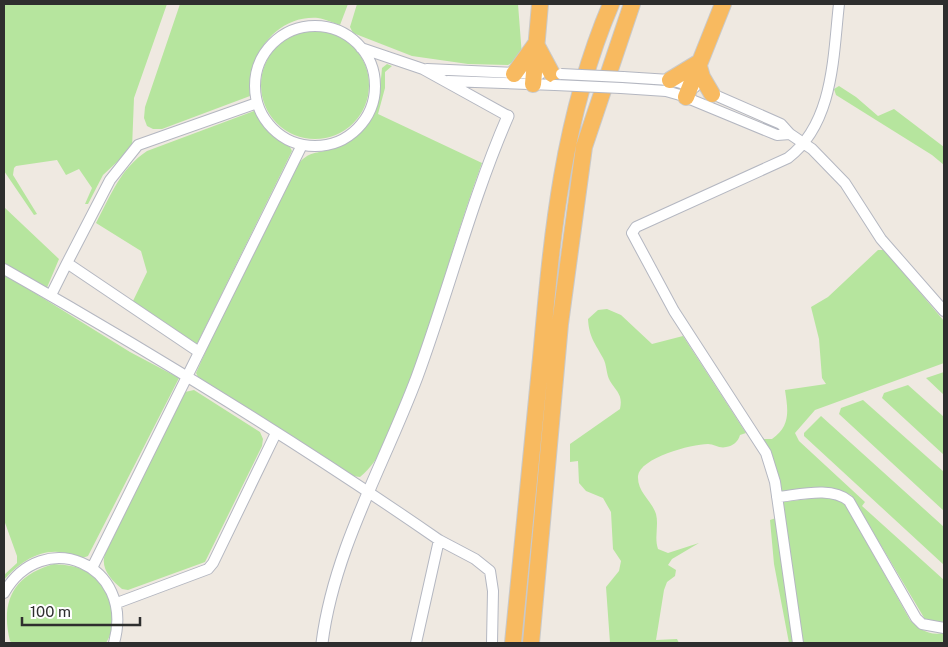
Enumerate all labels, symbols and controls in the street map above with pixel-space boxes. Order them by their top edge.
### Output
scale bar [22,594,140,626]
text: 100 m [30,603,71,620]

